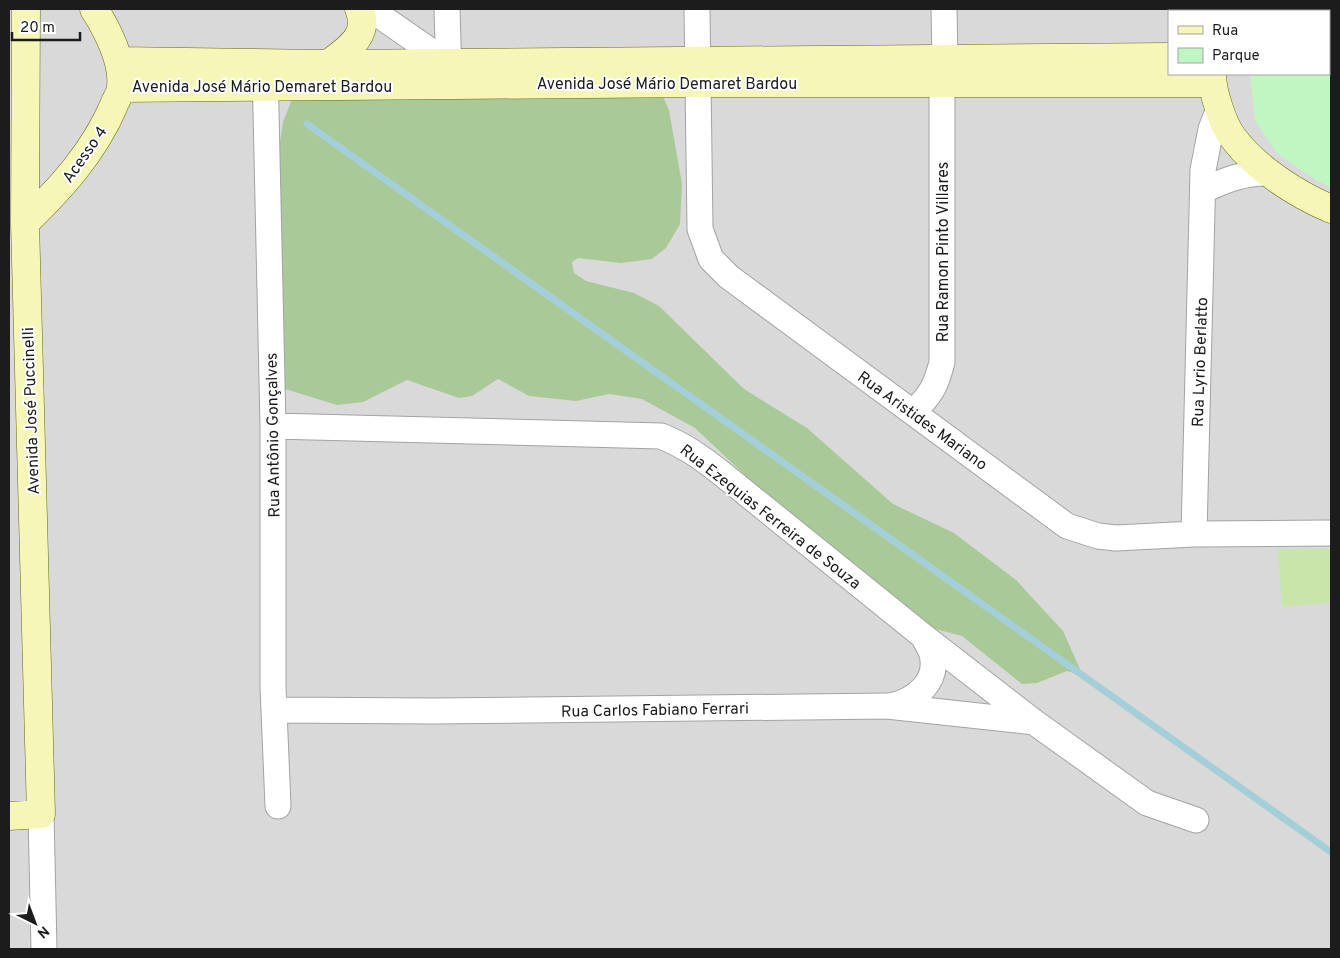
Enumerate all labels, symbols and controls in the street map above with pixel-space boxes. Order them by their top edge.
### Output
scale bar [12,10,80,42]
legend [1168,10,1330,75]
text: 20 m [20,19,55,38]
text: Rua [1212,22,1238,41]
text: Parque [1212,47,1260,66]
street label: Avenida José Mário Demaret Bardou [537,75,797,95]
street label: Avenida José Mário Demaret Bardou [132,78,392,98]
street label: Acesso 4 [59,123,112,187]
street label: Rua Ramon Pinto Villares [934,162,954,342]
street label: Rua Lyrio Berlatto [1189,297,1213,427]
street label: Avenida José Puccinelli [19,327,45,495]
street label: Rua Antônio Gonçalves [263,352,285,518]
street label: Rua Aristides Mariano [853,368,991,476]
street label: Rua Ezequias Ferreira de Souza [675,441,864,594]
street label: Rua Carlos Fabiano Ferrari [561,699,749,723]
north arrow [10,898,60,948]
text: N [33,922,52,941]

